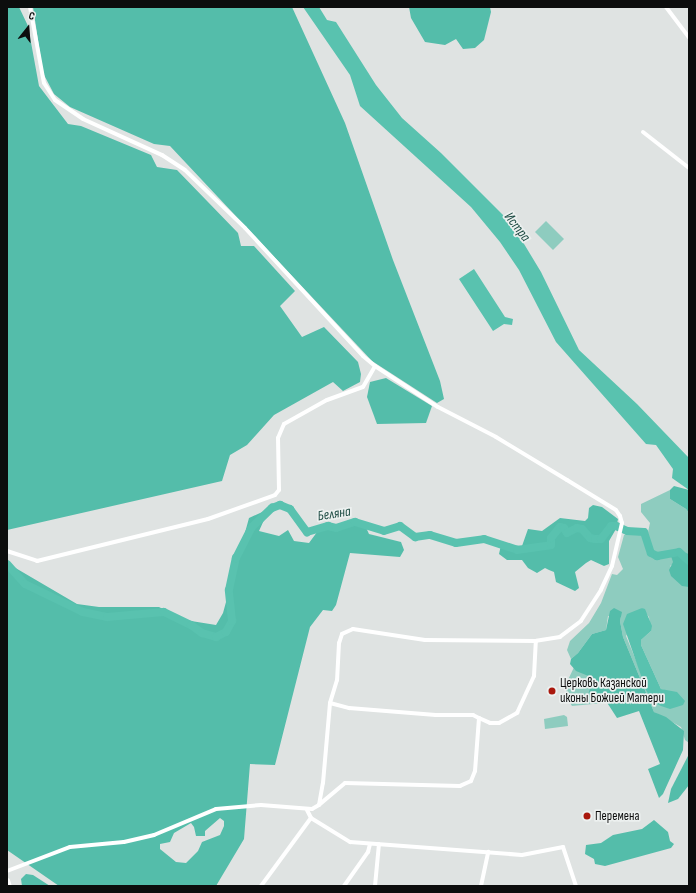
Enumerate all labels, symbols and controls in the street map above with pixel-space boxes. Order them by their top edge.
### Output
north arrow [8,8,48,48]
text: С [27,9,36,23]
water label: Истра [500,209,534,245]
water label: Беляна [316,503,352,525]
place label: Церковь Казанской иконы Божией Матери [560,676,664,707]
marker: Церковь Казанской иконы Божией Матери [547,686,557,696]
place label: Перемена [595,808,639,824]
marker: Перемена [582,811,592,821]

